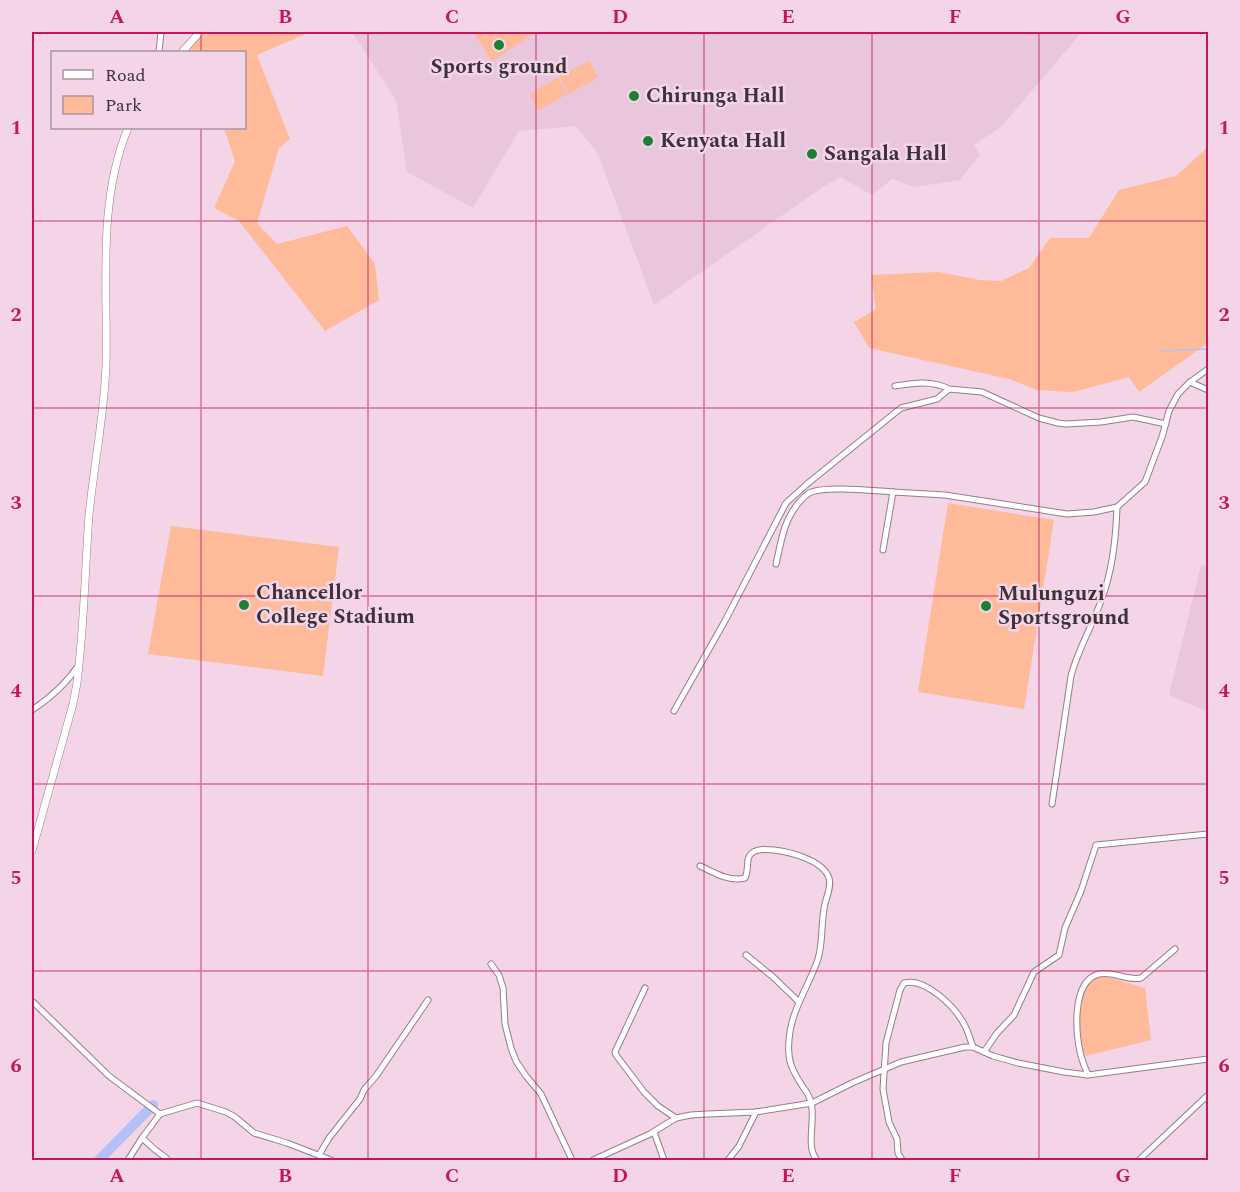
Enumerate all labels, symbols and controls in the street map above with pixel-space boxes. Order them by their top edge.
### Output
text: A [109,2,125,32]
text: B [278,2,292,32]
text: C [445,2,459,32]
text: D [612,2,628,32]
text: E [781,2,795,32]
text: F [949,2,961,32]
text: G [1115,2,1131,32]
marker: Sports ground [492,38,506,52]
legend [51,51,246,129]
place label: Sports ground [431,51,567,83]
text: Road [105,62,146,89]
place label: Chirunga Hall [646,80,785,112]
marker: Chirunga Hall [627,89,641,103]
text: Park [105,92,142,119]
text: 1 [10,113,22,143]
text: 1 [1218,113,1230,143]
place label: Kenyata Hall [660,125,786,157]
marker: Kenyata Hall [641,134,655,148]
place label: Sangala Hall [824,138,947,170]
marker: Sangala Hall [805,147,819,161]
text: 2 [10,300,22,330]
text: 2 [1218,300,1230,330]
text: 3 [10,488,22,518]
text: 3 [1218,488,1230,518]
place label: Chancellor College Stadium [256,577,415,633]
place label: Mulunguzi Sportsground [998,578,1130,634]
marker: Chancellor College Stadium [237,598,251,612]
marker: Mulunguzi Sportsground [979,599,993,613]
text: 4 [10,676,22,706]
text: 4 [1218,676,1230,706]
text: 5 [10,863,22,893]
text: 5 [1218,863,1230,893]
text: 6 [10,1051,22,1081]
text: 6 [1218,1051,1230,1081]
text: A [109,1161,125,1191]
text: B [278,1161,292,1191]
text: C [445,1161,459,1191]
text: D [612,1161,628,1191]
text: E [781,1161,795,1191]
text: F [949,1161,961,1191]
text: G [1115,1161,1131,1191]

